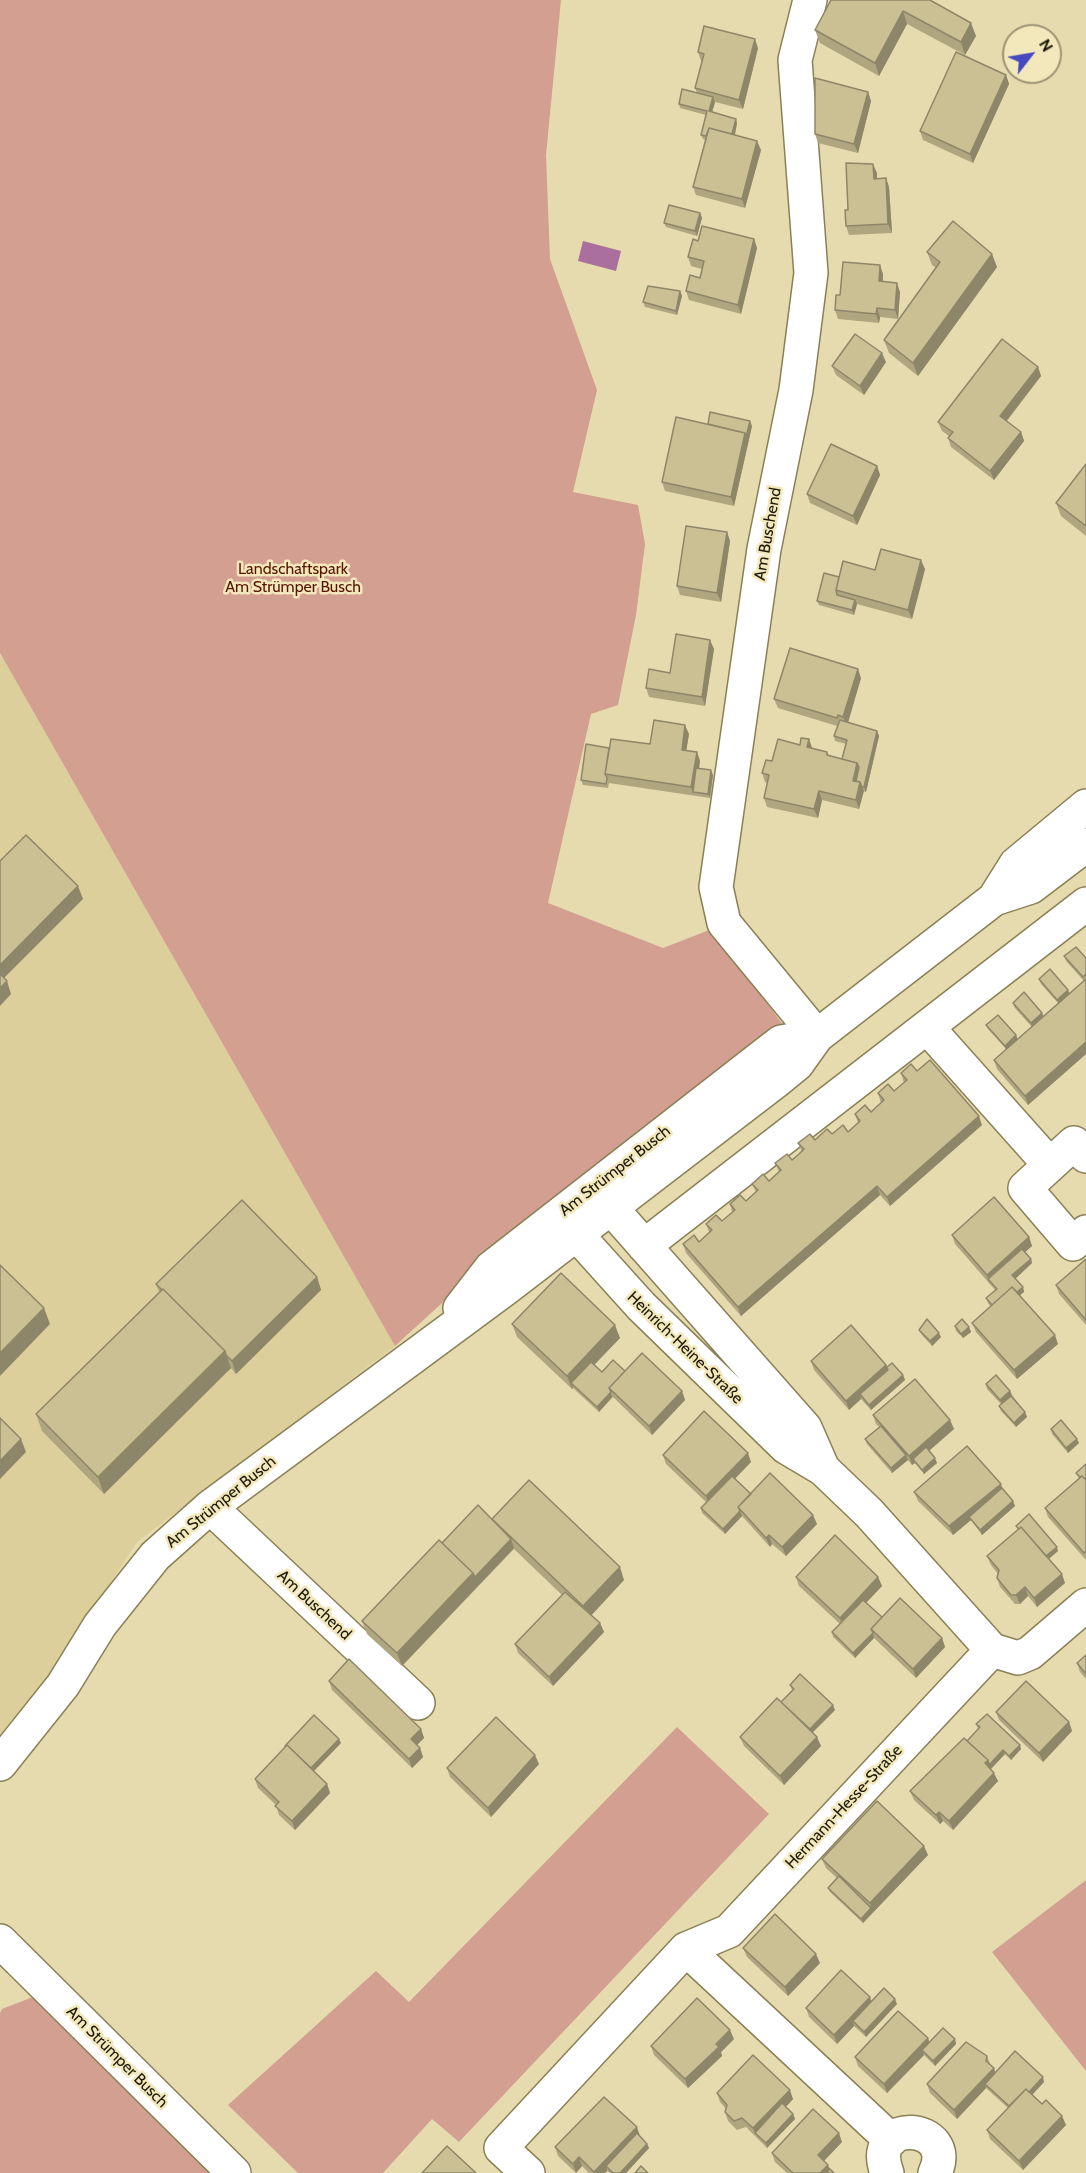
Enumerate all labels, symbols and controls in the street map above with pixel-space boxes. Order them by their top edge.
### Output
north arrow [1002,24,1062,84]
text: N [1035,36,1057,55]
street label: Am Buschend [750,486,786,582]
park label: Landschaftspark Am Strümper Busch [225,559,361,597]
street label: Am Strümper Busch [556,1122,674,1220]
street label: Heinrich-Heine-Straße [623,1288,747,1408]
street label: Am Strümper Busch [162,1452,280,1552]
street label: Am Buschend [273,1566,355,1644]
street label: Hermann-Hesse-Straße [782,1741,906,1873]
street label: Am Strümper Busch [62,2002,172,2112]

